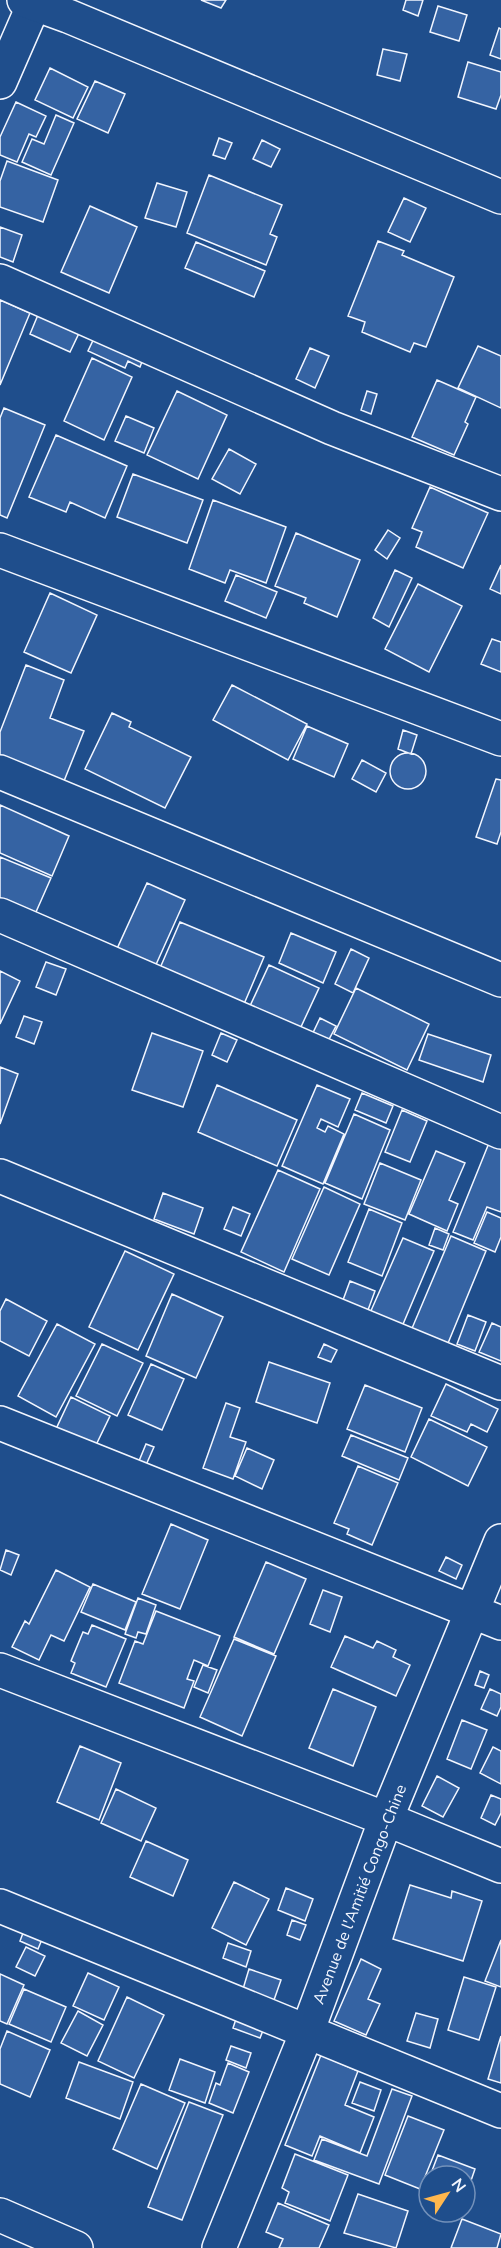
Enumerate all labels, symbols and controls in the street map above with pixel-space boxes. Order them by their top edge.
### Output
street label: Avenue de l'Amitié Congo-Chine [308,1781,412,2007]
north arrow [417,2164,477,2224]
text: N [446,2174,471,2197]

